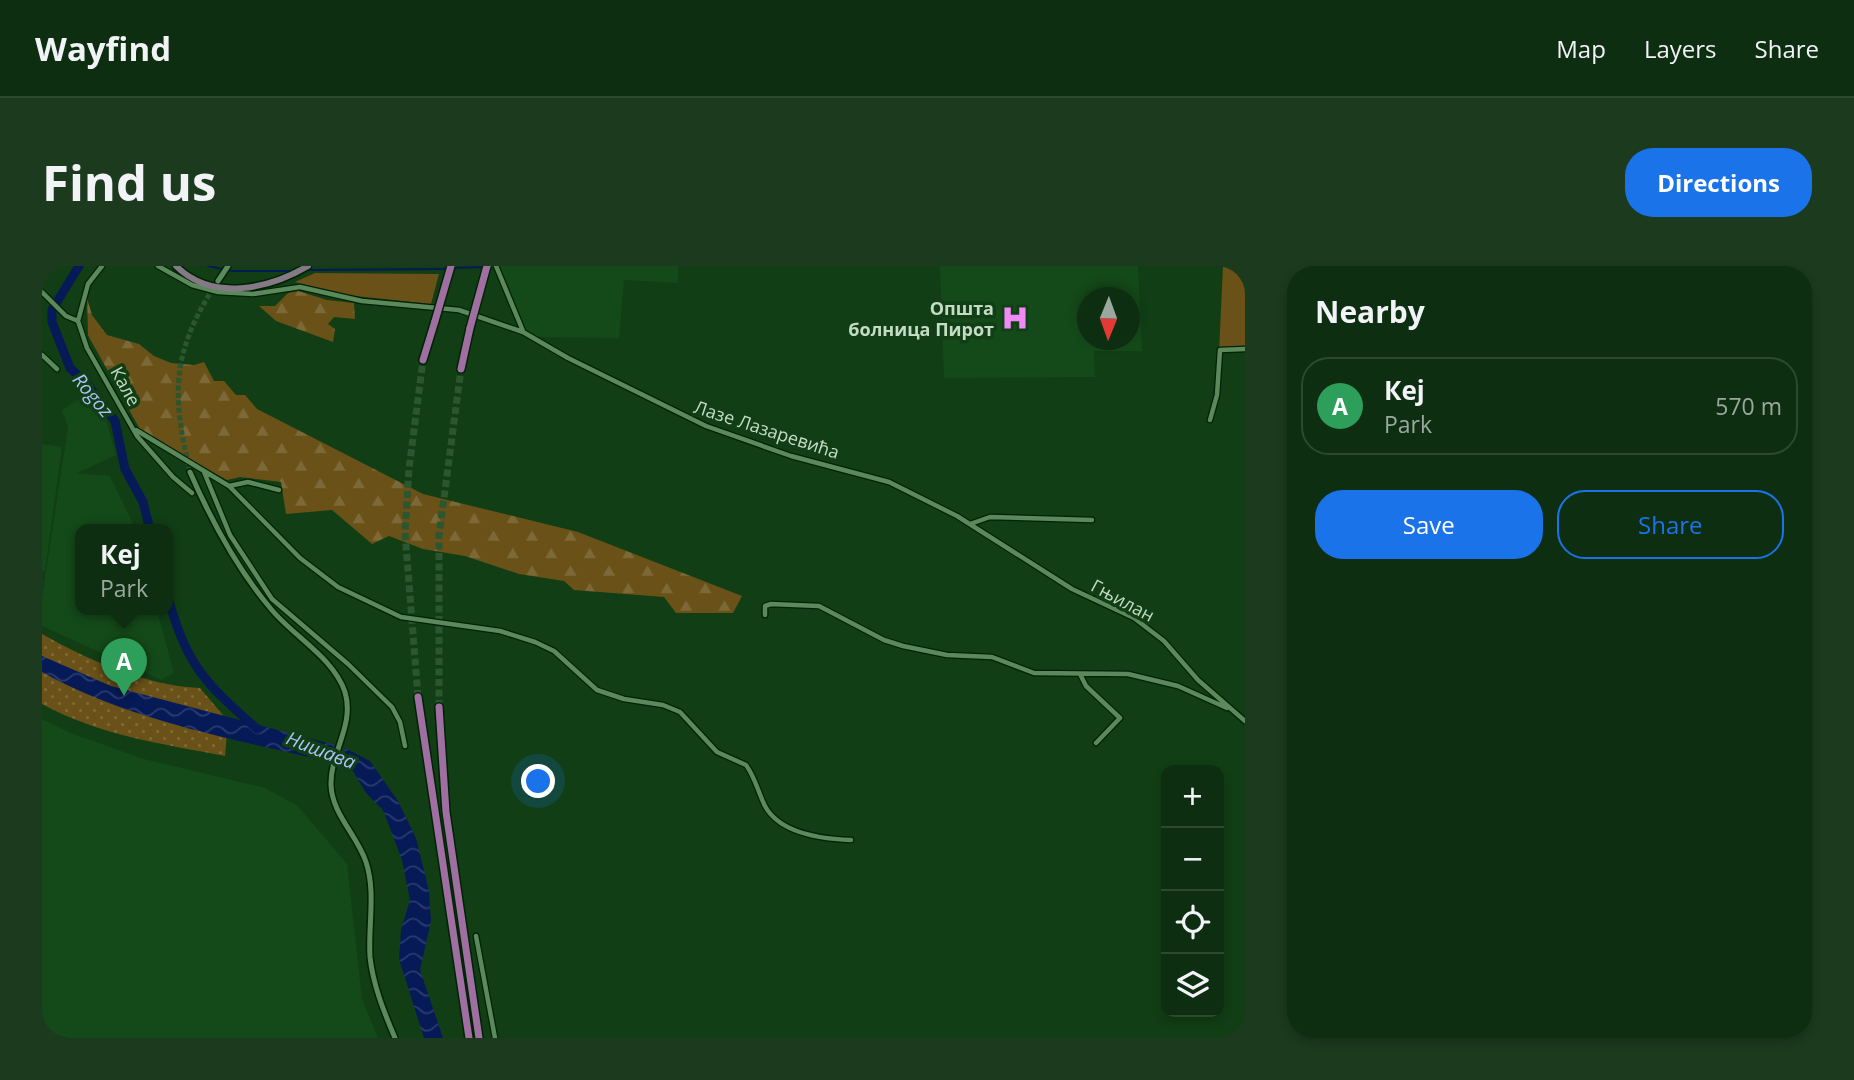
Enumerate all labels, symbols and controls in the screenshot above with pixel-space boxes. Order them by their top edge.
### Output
text: Wayfind [35,26,171,71]
text: Map [1556,32,1606,65]
text: Layers [1644,32,1717,65]
text: Share [1755,32,1819,65]
button: Directions [1625,148,1812,217]
text: Find us [42,149,216,215]
north arrow [1077,287,1140,350]
text: Nearby [1315,291,1425,332]
place label: Општа болница Пирот [848,296,994,341]
hospital icon: Општа болница Пирот [1000,303,1030,333]
street label: Кале [105,362,147,410]
water label: Rogoz [67,367,120,423]
text: Кеј [1384,372,1425,408]
text: A [1332,390,1348,422]
text: 570 m [1715,390,1782,422]
street label: Лазе Лазаревића [691,394,843,464]
text: Park [1384,408,1432,440]
button: Save [1315,490,1543,559]
button: Share [1557,490,1784,559]
popup [75,524,173,615]
text: Кеј [100,536,141,572]
text: Park [100,572,148,604]
street label: Гњилан [1087,573,1159,627]
pin: A [101,638,147,696]
water label: Нишава [283,725,360,775]
your location [521,764,555,798]
map controls [1161,765,1224,1017]
button: + [1161,765,1224,828]
button: − [1161,828,1224,891]
button: locate [1161,891,1224,954]
button: layers [1161,954,1224,1017]

